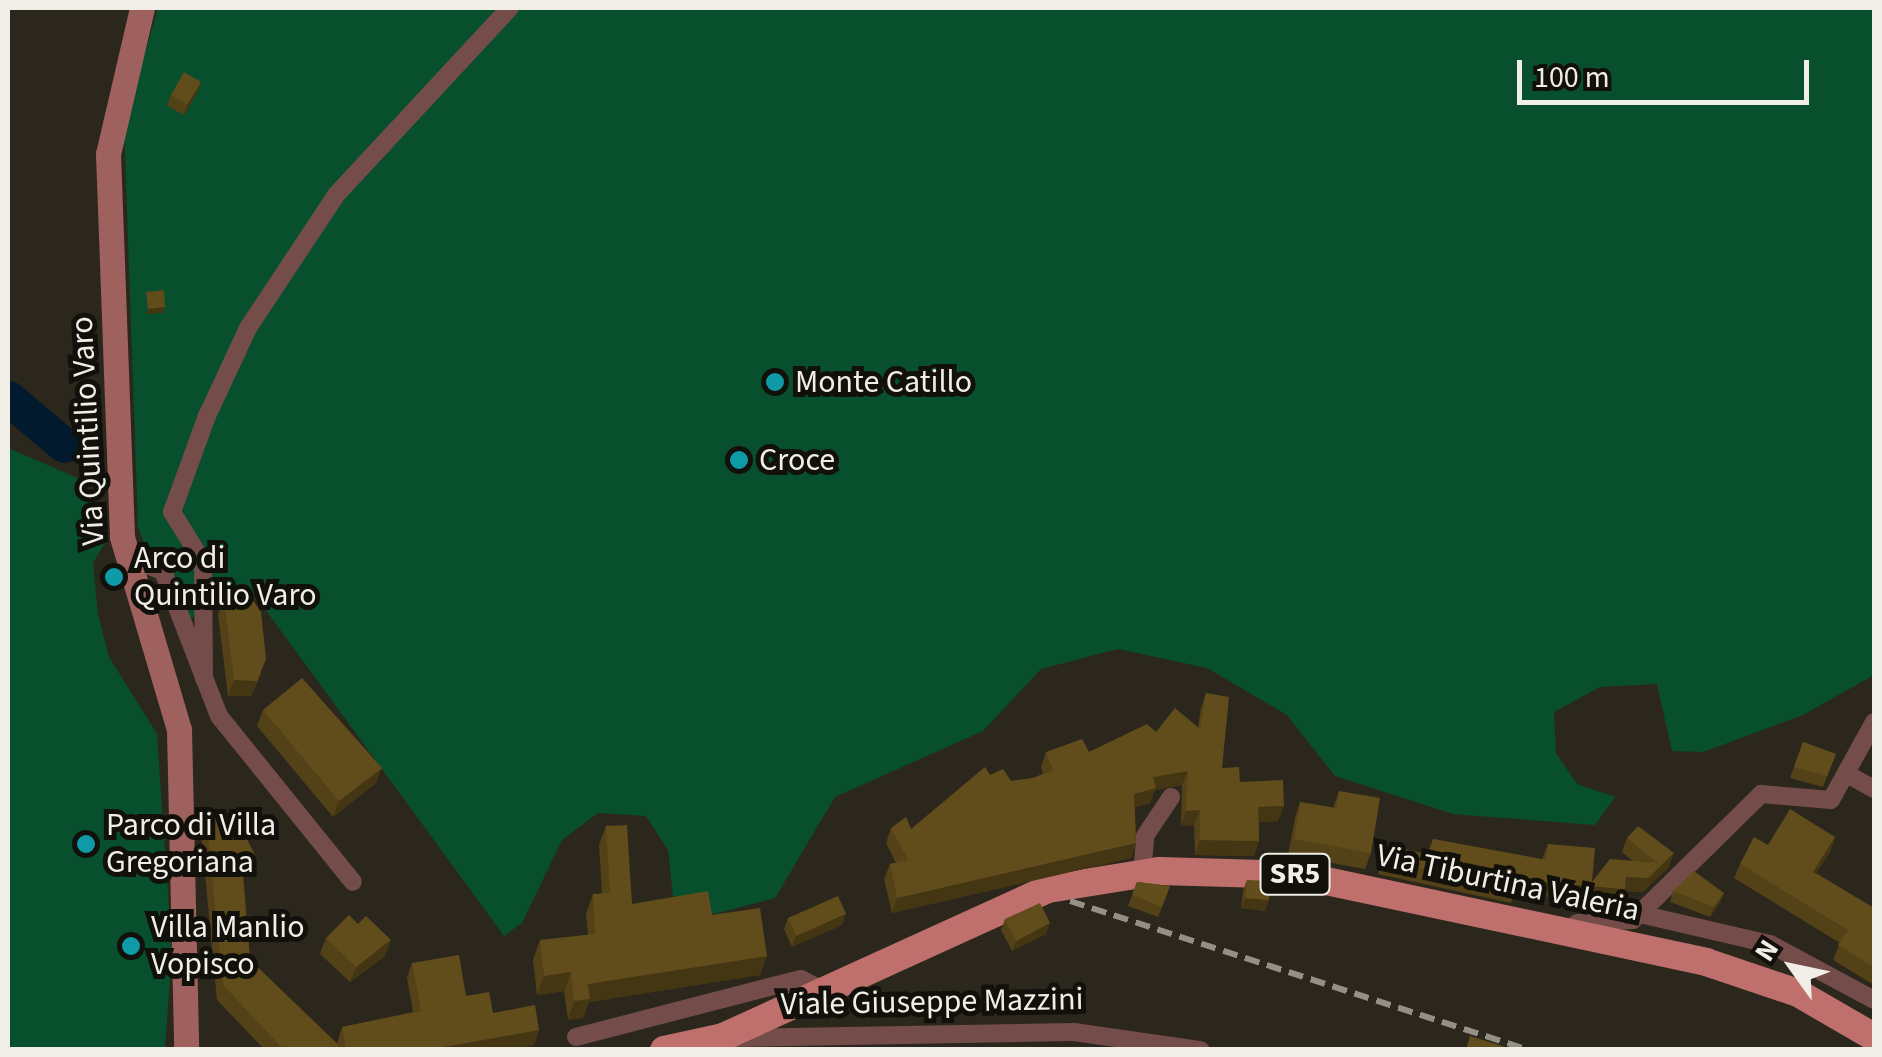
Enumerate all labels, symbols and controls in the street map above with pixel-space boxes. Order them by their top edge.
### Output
scale bar [1522,40,1814,102]
text: 100 m [1534,56,1610,99]
street label: Via Quintilio Varo [63,315,113,547]
place label: Monte Catillo [795,363,972,401]
marker: Monte Catillo [764,371,786,393]
place label: Croce [759,441,835,479]
marker: Croce [728,449,750,471]
place label: Arco di Quintilio Varo [134,540,317,615]
marker: Arco di Quintilio Varo [103,566,125,588]
place label: Parco di Villa Gregoriana [106,807,276,882]
marker: Parco di Villa Gregoriana [75,833,97,855]
street label: Via Tiburtina Valeria [1373,836,1643,930]
road number: SR5 [1258,849,1332,899]
place label: Villa Manlio Vopisco [151,909,304,984]
north arrow [1742,917,1842,1017]
text: N [1745,932,1789,969]
marker: Villa Manlio Vopisco [120,935,142,957]
street label: Viale Giuseppe Mazzini [780,980,1084,1024]

